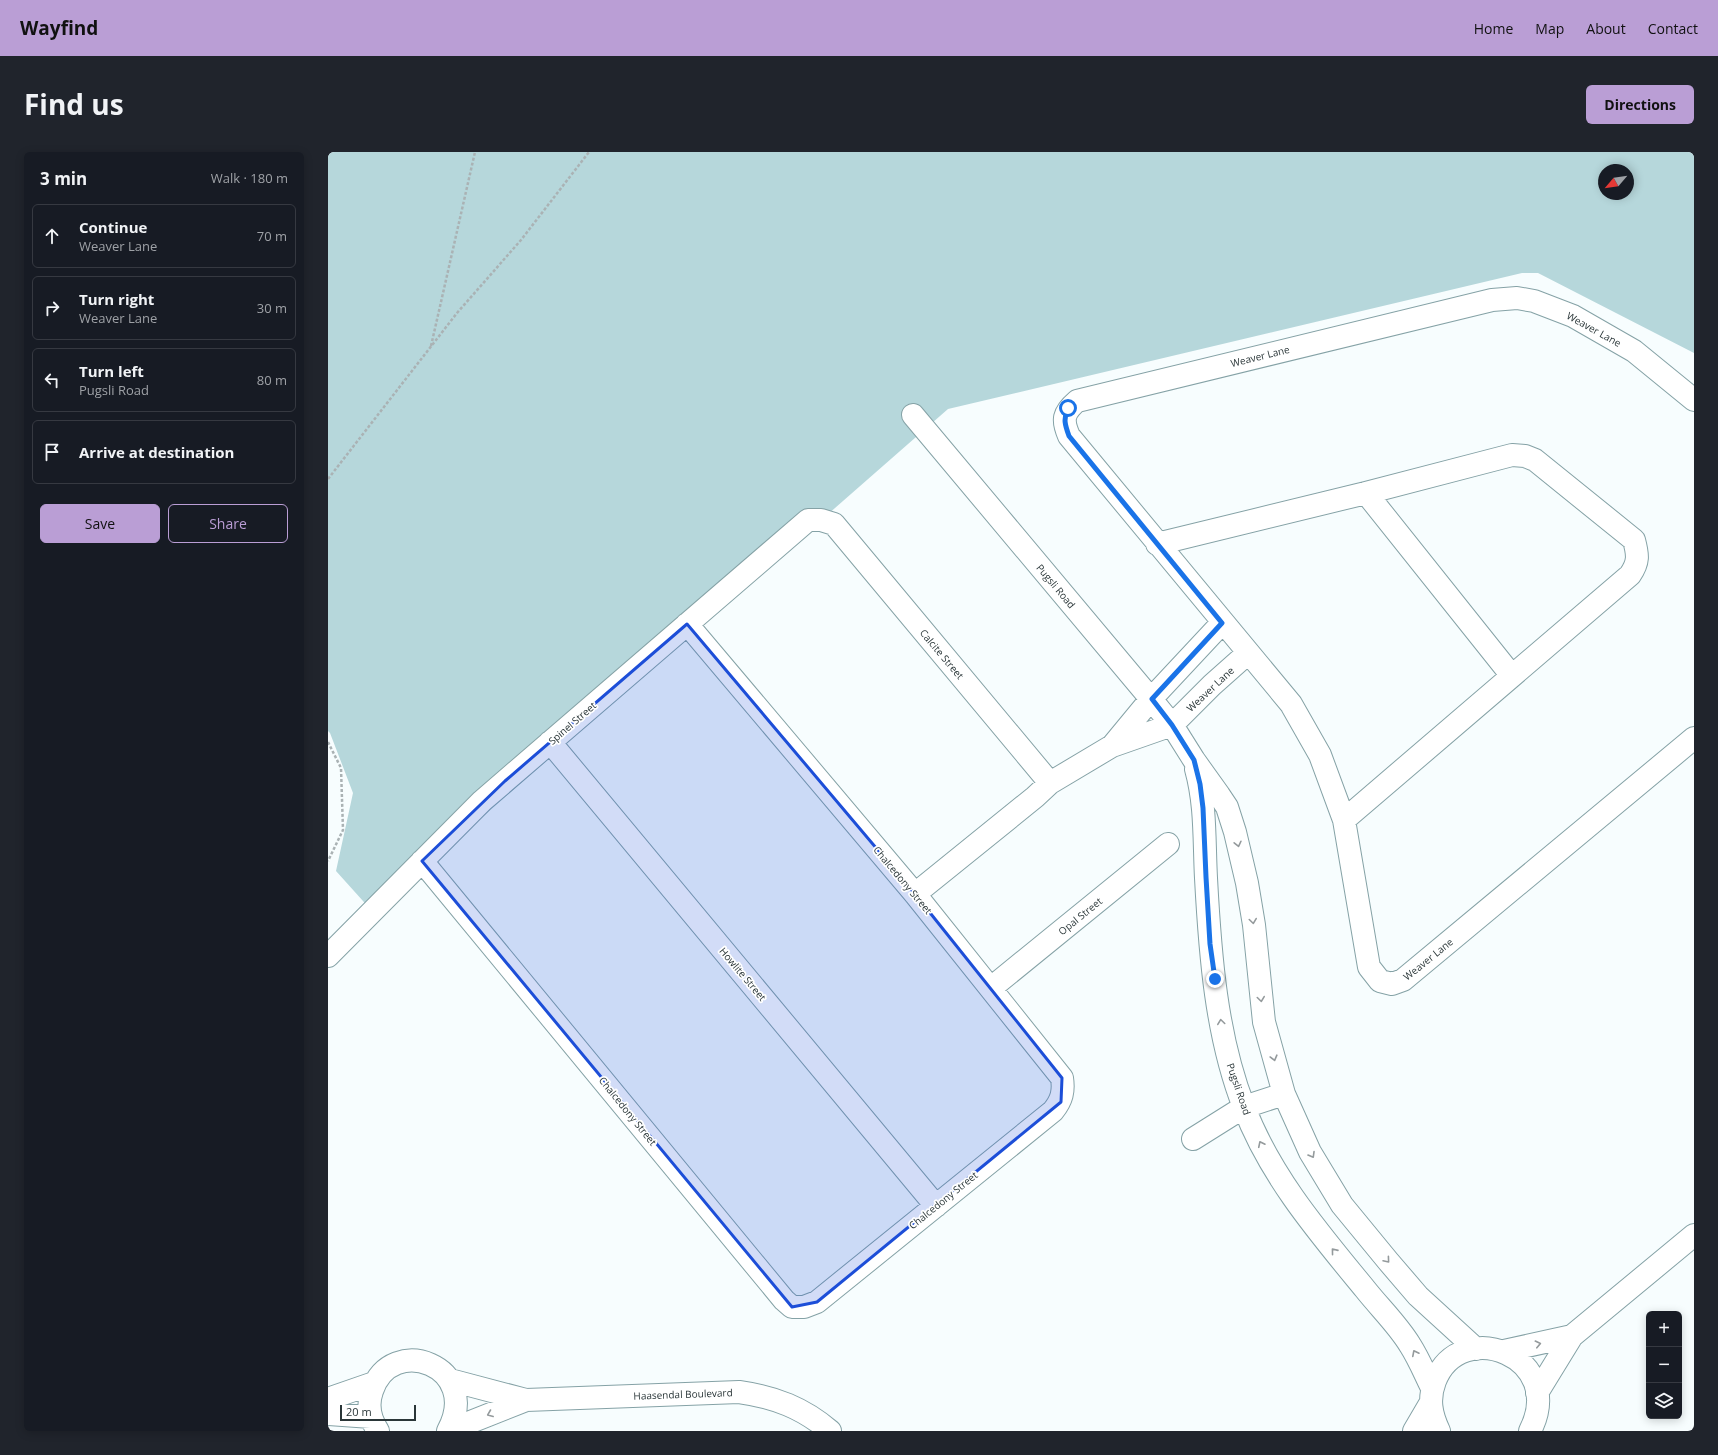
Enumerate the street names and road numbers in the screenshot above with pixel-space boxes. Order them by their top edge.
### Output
street label: Weaver Lane [1564,308,1624,350]
street label: Weaver Lane [1229,342,1291,370]
street label: Pugsli Road [1033,561,1079,611]
street label: Calcite Street [917,626,967,682]
street label: Weaver Lane [1183,663,1237,715]
street label: Spinel Street [545,698,599,748]
street label: Chalcedony Street [870,843,936,917]
street label: Opal Street [1055,894,1105,938]
street label: Weaver Lane [1400,934,1456,983]
street label: Howlite Street [716,944,770,1004]
street label: Pugsli Road [1224,1061,1254,1117]
street label: Chalcedony Street [596,1074,660,1149]
street label: Chalcedony Street [906,1168,981,1232]
street label: Haasendal Boulevard [633,1385,733,1403]

